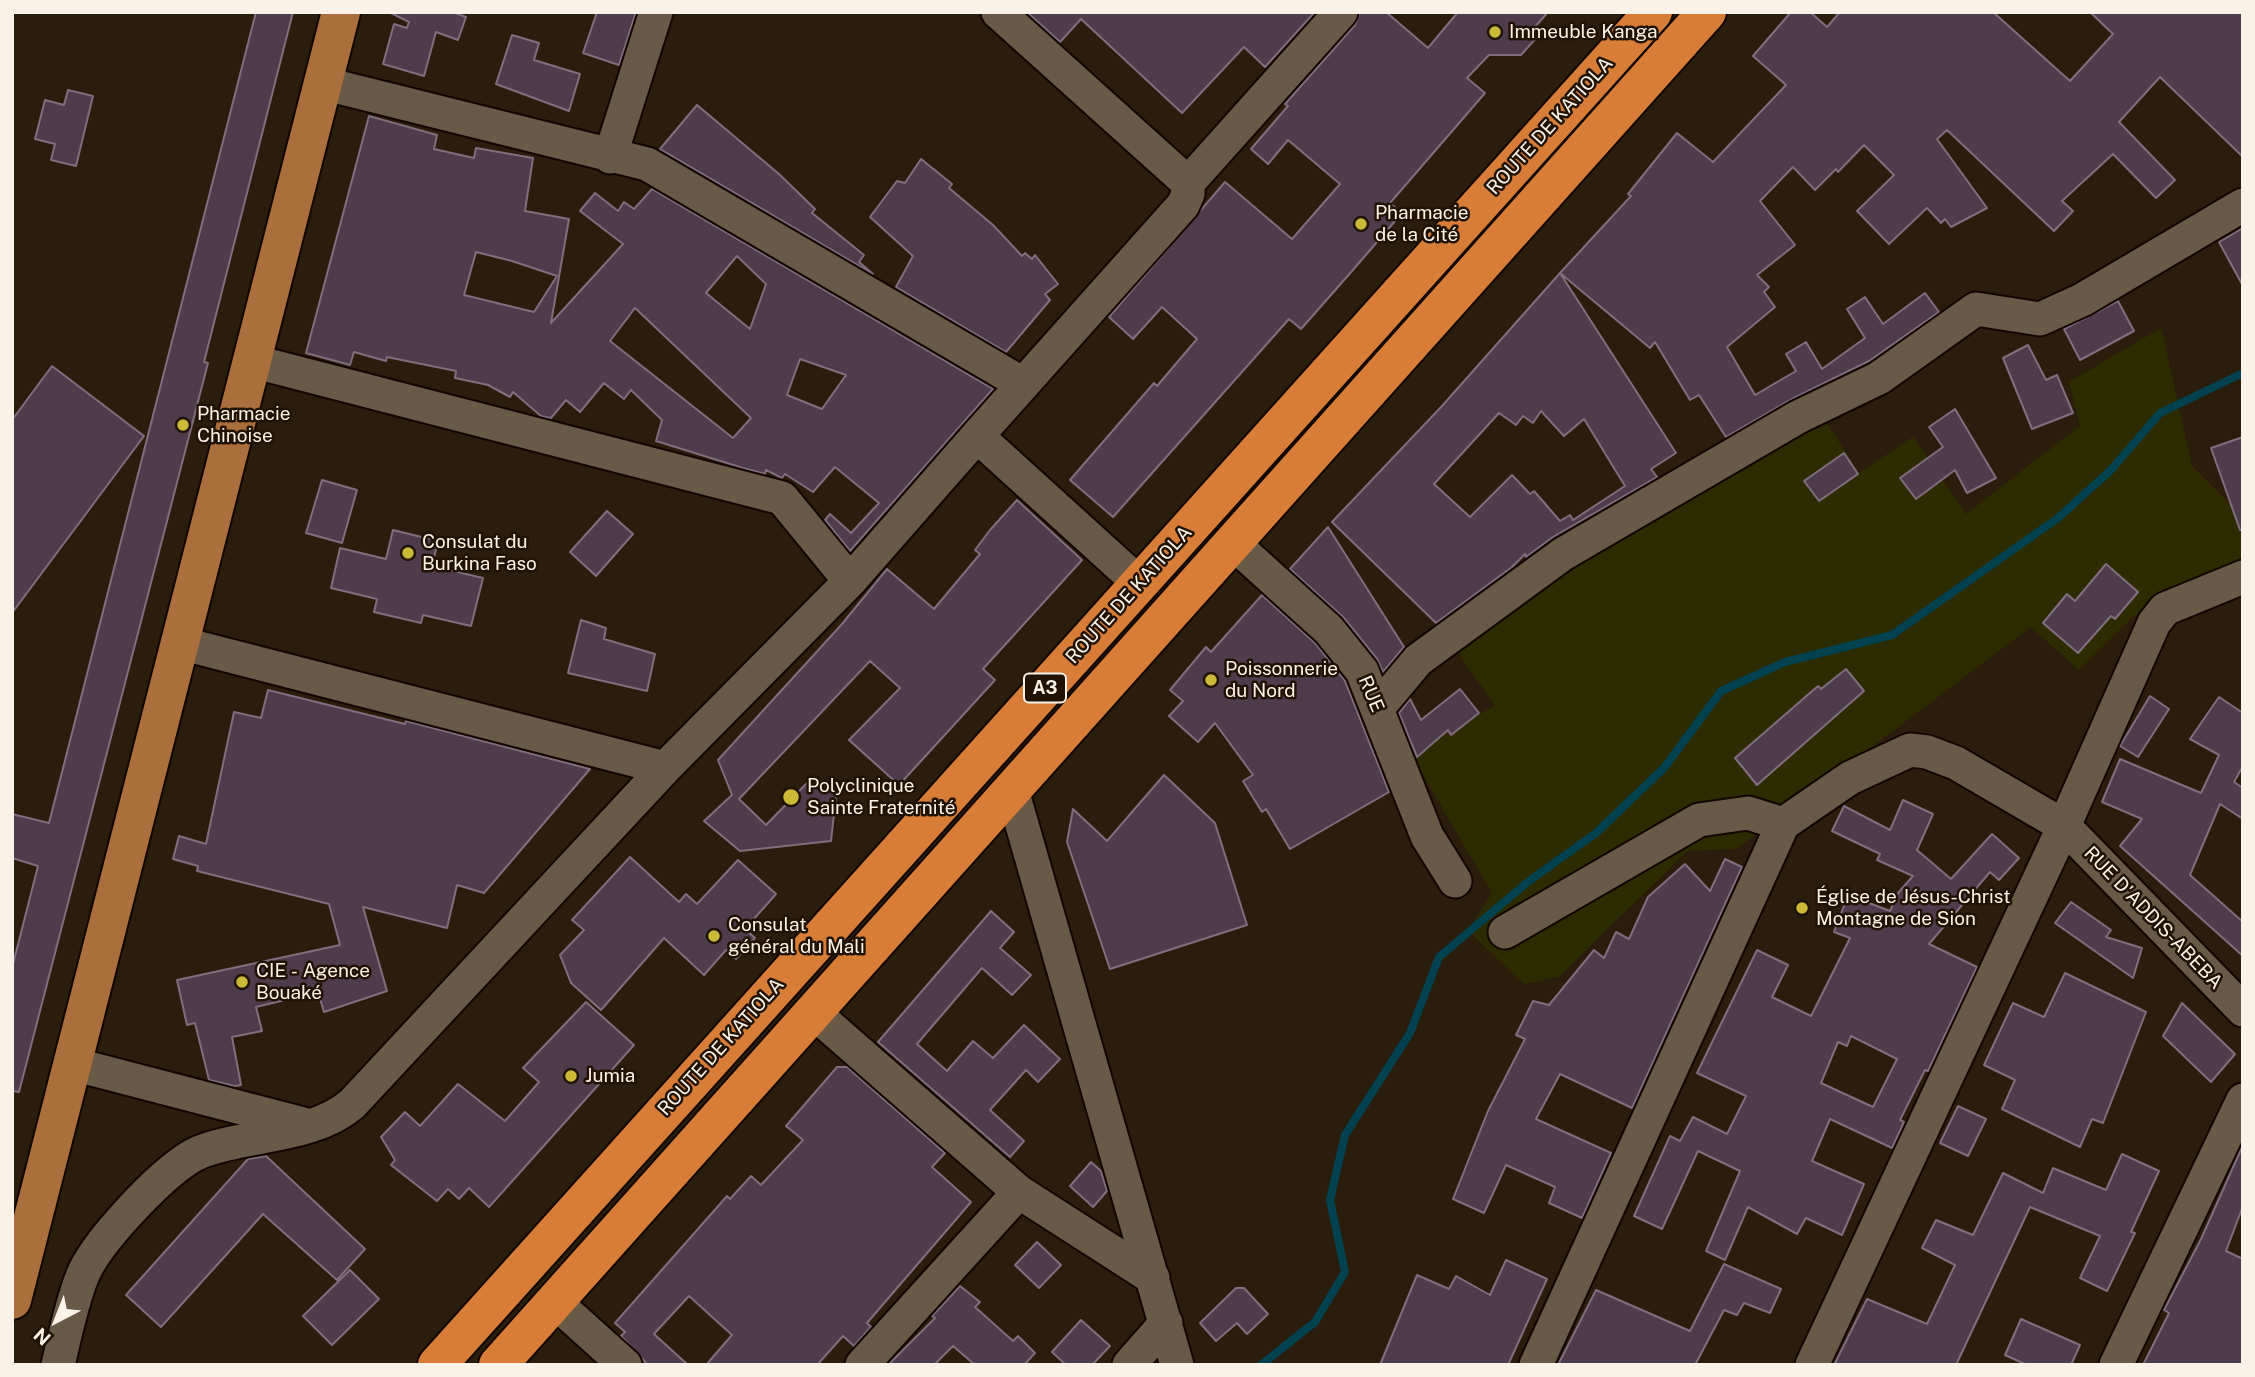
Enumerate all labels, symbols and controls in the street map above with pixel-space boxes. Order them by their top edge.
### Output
place label: Immeuble Kanga [1509,21,1657,43]
marker: Immeuble Kanga [1487,24,1503,40]
street label: ROUTE DE KATIOLA [1482,53,1618,199]
place label: Pharmacie de la Cité [1375,202,1469,246]
marker: Pharmacie de la Cité [1353,216,1369,232]
place label: Pharmacie Chinoise [197,403,291,447]
marker: Pharmacie Chinoise [175,417,191,433]
street label: ROUTE DE KATIOLA [1061,522,1197,668]
place label: Consulat du Burkina Faso [422,531,537,575]
marker: Consulat du Burkina Faso [400,545,416,561]
place label: Poissonnerie du Nord [1225,658,1338,702]
marker: Poissonnerie du Nord [1203,672,1219,688]
street label: RUE [1353,672,1389,716]
road number: A3 [1024,674,1066,702]
place label: Polyclinique Sainte Fraternité [807,775,955,819]
marker: Polyclinique Sainte Fraternité [781,787,801,807]
street label: RUE D'ADDIS-ABEBA [2079,842,2227,994]
place label: Église de Jésus-Christ Montagne de Sion [1816,886,2011,930]
marker: Église de Jésus-Christ Montagne de Sion [1794,900,1810,916]
place label: Consulat général du Mali [728,914,865,958]
marker: Consulat général du Mali [706,928,722,944]
place label: CIE - Agence Bouaké [256,960,370,1004]
marker: CIE - Agence Bouaké [234,974,250,990]
street label: ROUTE DE KATIOLA [653,974,789,1120]
place label: Jumia [585,1065,635,1087]
marker: Jumia [563,1068,579,1084]
north arrow [21,1286,91,1356]
text: N [29,1323,55,1350]

